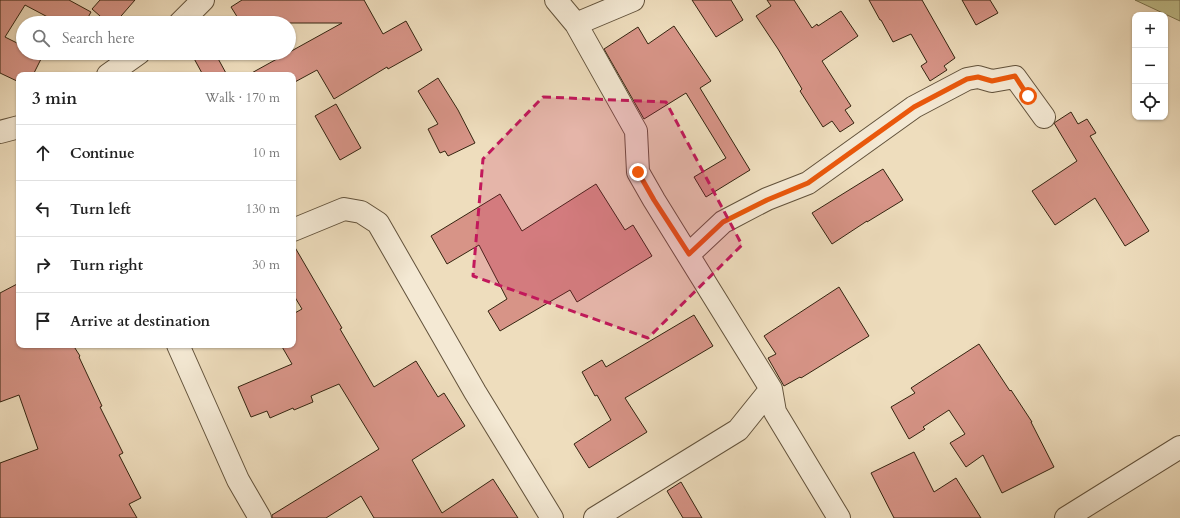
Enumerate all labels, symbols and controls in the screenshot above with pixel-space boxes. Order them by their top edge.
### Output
map controls [1132,12,1168,120]
button: + [1132,12,1168,48]
search box [16,16,296,60]
icon: search [30,27,52,49]
text: Search here [62,28,135,48]
button: − [1132,48,1168,84]
button: locate [1132,84,1168,120]
text: 3 min [32,87,77,110]
route start [1019,87,1037,105]
text: Walk · 170 m [205,89,280,107]
icon: ahead [32,142,54,164]
text: Continue [70,143,135,163]
text: 10 m [252,144,280,162]
route end [629,163,647,181]
icon: left [32,198,54,220]
text: Turn left [70,199,131,219]
text: 130 m [246,200,280,218]
icon: right [32,254,54,276]
text: Turn right [70,255,143,275]
text: 30 m [252,256,280,274]
icon: arrive [32,310,54,332]
text: Arrive at destination [70,311,210,331]

